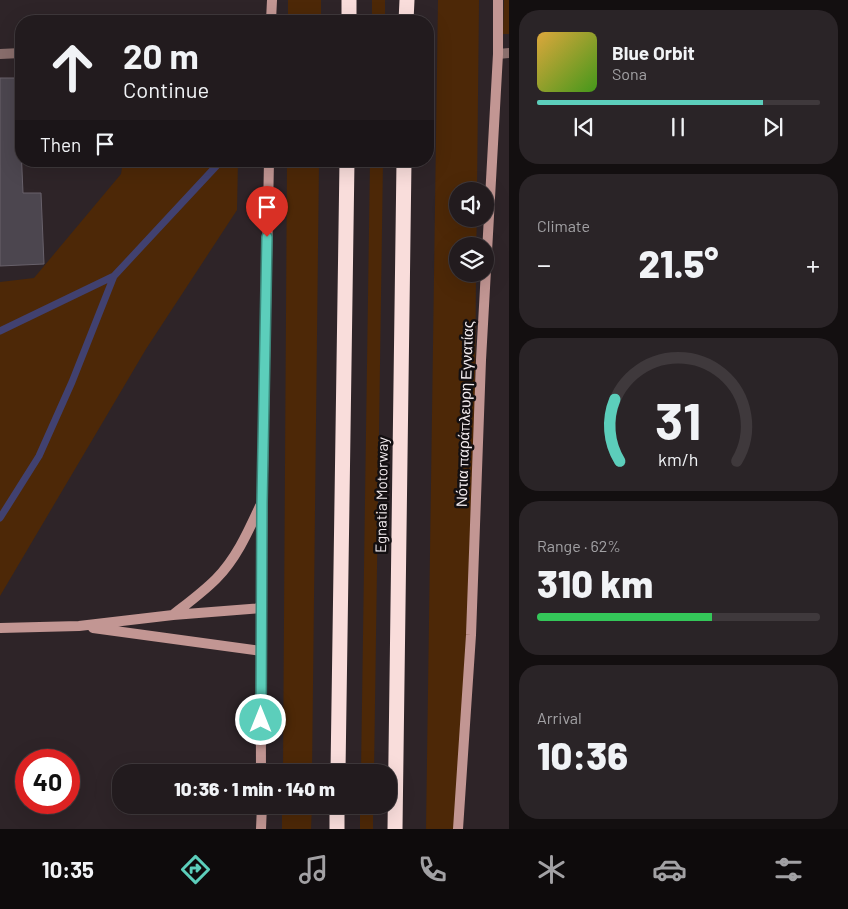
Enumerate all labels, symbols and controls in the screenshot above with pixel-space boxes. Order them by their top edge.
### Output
text: 20 m [123,34,199,76]
icon: ahead [40,35,105,100]
text: Blue Orbit [612,41,695,64]
text: Sona [612,64,647,83]
text: Continue [123,76,209,102]
icon: previous [570,113,598,141]
icon: pause [664,113,692,141]
icon: next [759,113,787,141]
icon: arrive [91,130,119,158]
text: Then [40,133,81,156]
map controls [449,182,494,282]
button: sound [449,182,494,227]
pin [246,186,288,237]
icon: arrive [253,193,281,221]
text: Climate [537,216,590,235]
button: layers [449,237,494,282]
text: 21.5° [638,240,719,286]
text: − [537,247,551,281]
text: + [806,247,820,281]
street label: Νότια παράπλευρη Εγνατίας [452,321,476,507]
text: 31 [655,388,702,450]
street label: Egnatia Motorway [371,437,391,553]
text: km/h [658,448,699,470]
text: Range · 62% [537,536,621,555]
text: 310 km [537,560,653,606]
position arrow [234,693,286,745]
text: Arrival [537,708,582,727]
text: 10:36 [537,732,628,778]
speed limit sign: 40 [15,749,80,814]
text: 10:36 · 1 min · 140 m [174,777,335,800]
icon: directions [178,852,213,887]
icon: music [296,852,331,887]
icon: phone [415,852,450,887]
icon: climate [534,852,569,887]
icon: car [652,852,687,887]
icon: filters [771,852,806,887]
text: 10:35 [42,856,94,882]

